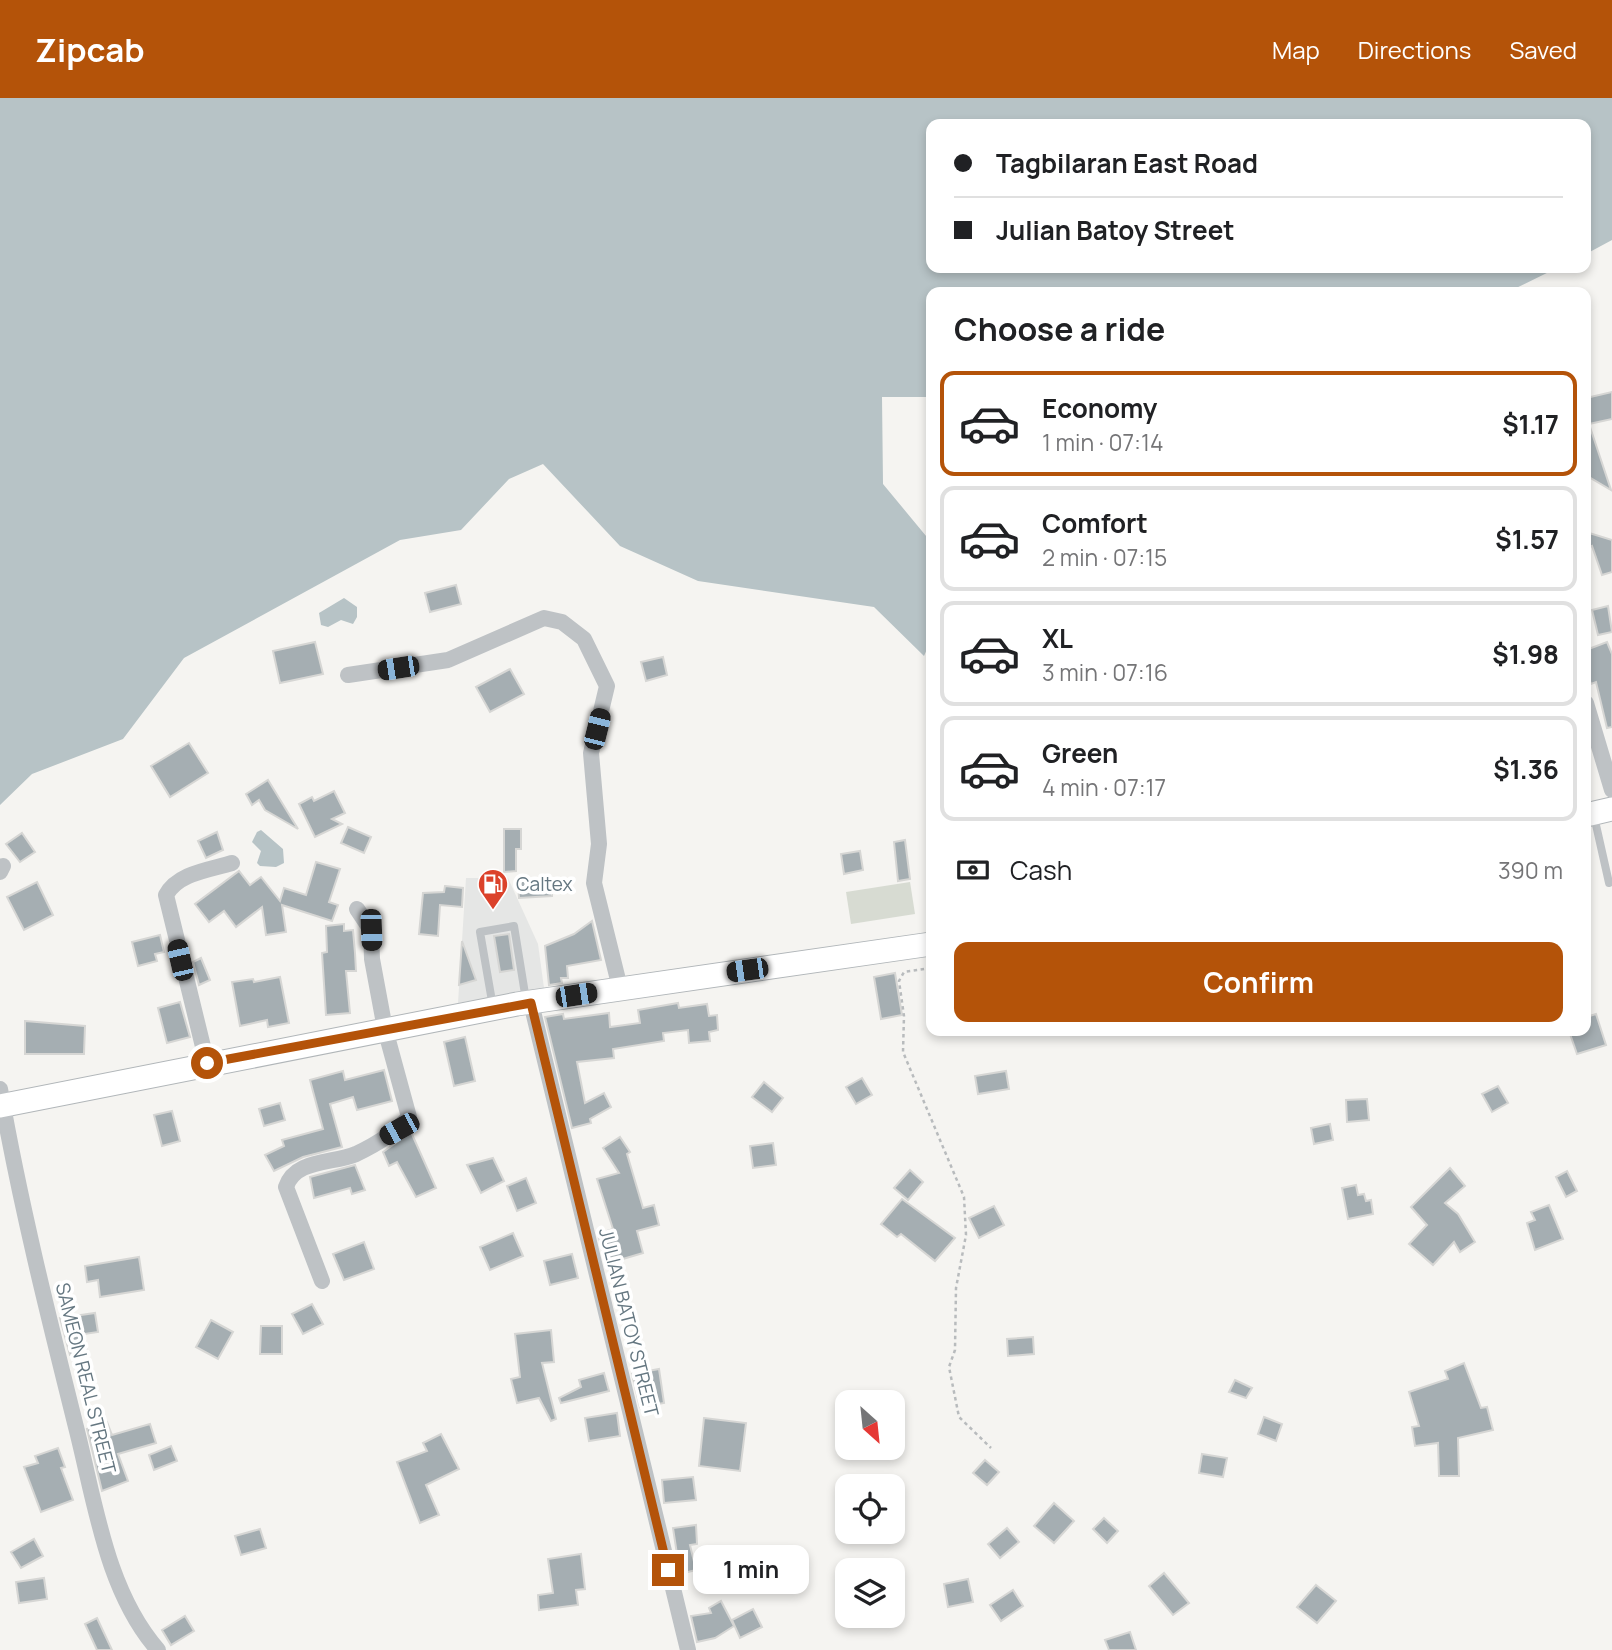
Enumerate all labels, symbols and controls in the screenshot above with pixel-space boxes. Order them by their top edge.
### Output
text: Zipcab [35,27,145,72]
text: Map [1272,33,1320,66]
text: Directions [1358,33,1471,66]
text: Saved [1509,33,1577,66]
text: Tagbilaran East Road [996,145,1258,181]
text: Julian Batoy Street [996,212,1235,248]
text: Choose a ride [954,307,1165,351]
text: Economy [1042,390,1157,426]
icon: car [958,392,1021,455]
text: $1.17 [1502,406,1559,442]
text: 1 min · 07:14 [1042,426,1164,458]
text: Comfort [1042,505,1148,541]
icon: car [958,507,1021,570]
text: $1.57 [1495,521,1559,557]
text: 2 min · 07:15 [1042,541,1167,573]
text: XL [1042,620,1073,656]
icon: car [958,622,1021,685]
text: $1.98 [1492,636,1559,672]
car [376,654,421,682]
text: 3 min · 07:16 [1042,656,1168,688]
car [582,706,613,752]
text: Green [1042,735,1118,771]
icon: car [958,737,1021,800]
text: $1.36 [1493,751,1559,787]
text: 4 min · 07:17 [1042,771,1166,803]
icon: cash [954,851,992,889]
text: Cash [1010,852,1072,888]
text: 390 m [1498,854,1563,886]
fuel station icon: Caltex [476,867,510,911]
place label: Caltex [516,871,573,897]
car [360,909,383,951]
car [166,937,195,983]
button: Confirm [954,942,1563,1022]
car [725,957,770,983]
car [554,981,599,1009]
route start [191,1047,223,1079]
car [376,1110,423,1148]
street label: JULIAN BATOY STREET [593,1225,665,1420]
street label: SAMEON REAL STREET [50,1280,122,1477]
north arrow [835,1390,905,1460]
map controls [835,1390,905,1628]
button: locate [835,1474,905,1544]
callout: 1 min [692,1546,808,1594]
text: 1 min [723,1553,779,1585]
route end [652,1554,684,1586]
button: layers [835,1558,905,1628]

